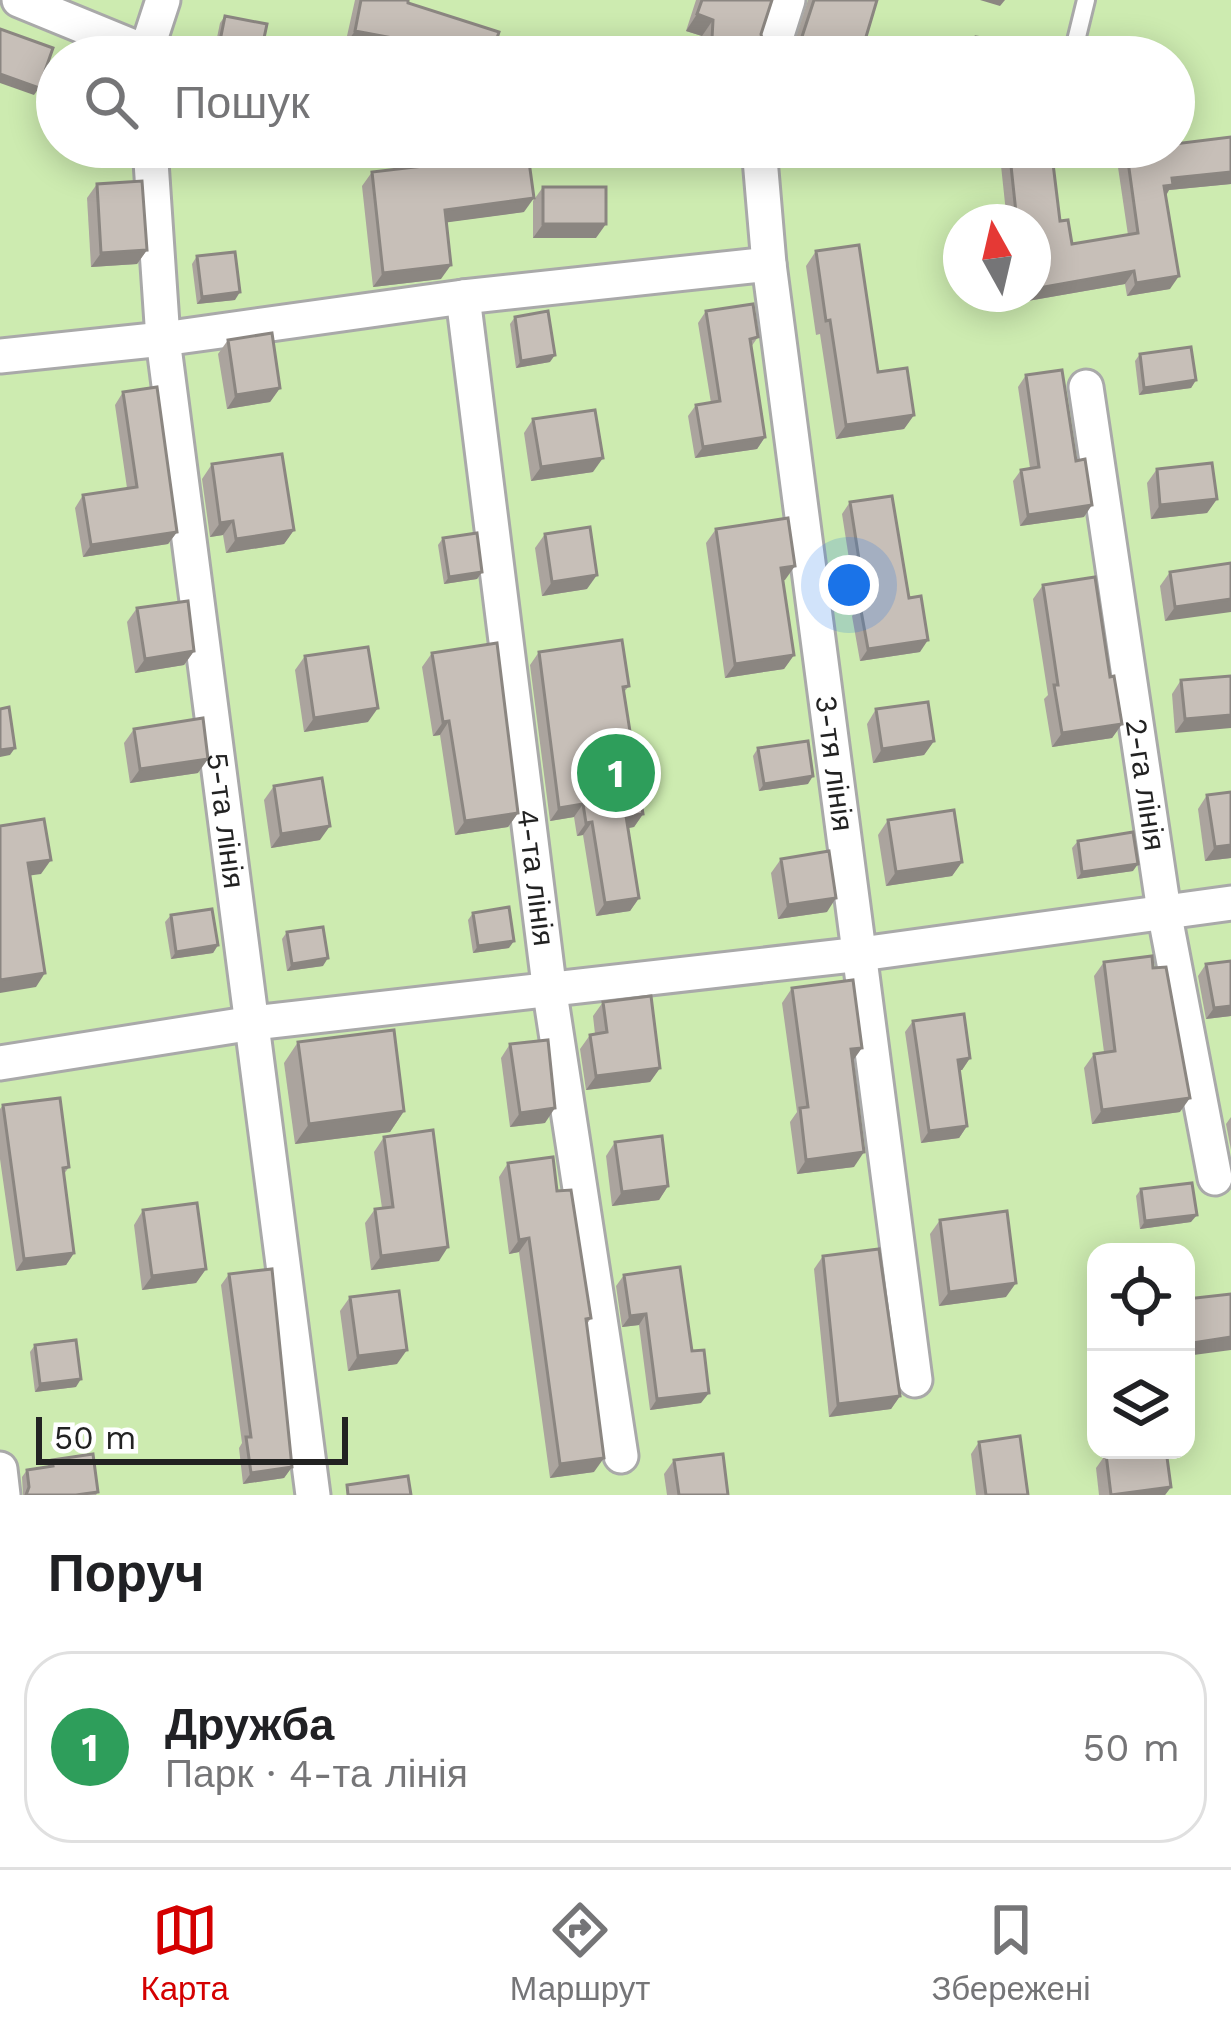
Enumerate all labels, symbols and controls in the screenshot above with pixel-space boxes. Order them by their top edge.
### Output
search box [36,36,1195,168]
icon: search [78,69,144,135]
text: Пошук [174,76,310,129]
north arrow [943,204,1051,312]
your location [819,555,879,615]
street label: 3-тя лінія [809,693,861,833]
street label: 2-га лінія [1119,716,1173,853]
pin: 1 [577,728,655,818]
street label: 5-та лінія [200,750,252,891]
street label: 4-та лінія [510,807,562,948]
map controls [1087,1243,1195,1459]
button: locate [1087,1243,1195,1351]
button: layers [1087,1351,1195,1459]
scale bar [36,1411,348,1464]
text: 50 m [54,1418,136,1457]
text: Поруч [48,1544,204,1603]
text: Дружба [165,1698,334,1751]
text: 1 [82,1725,98,1770]
text: 50 m [1083,1725,1180,1770]
text: Парк · 4-та лінія [165,1751,468,1796]
tab: Карта [140,1897,229,2008]
tab: Маршрут [510,1897,650,2008]
tab: Збережені [931,1897,1091,2008]

